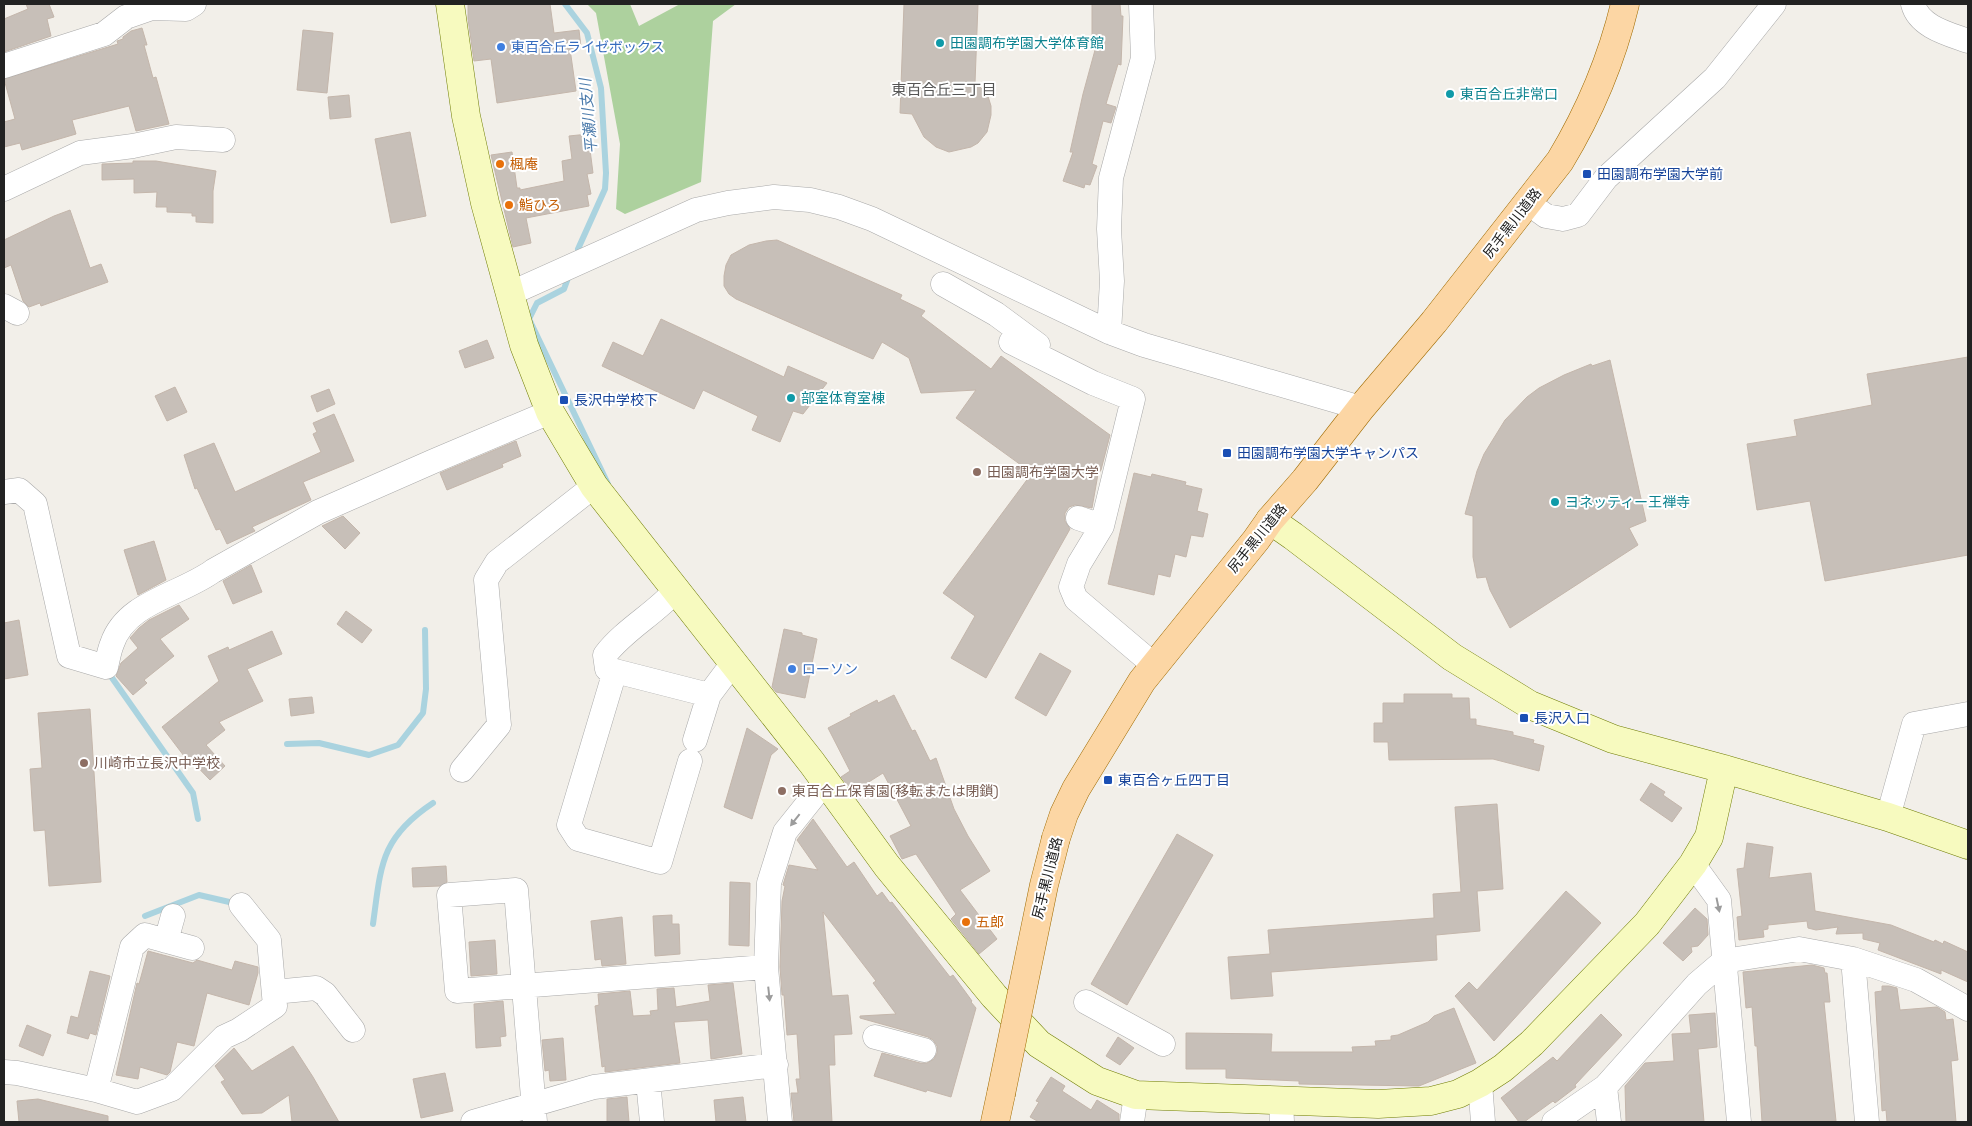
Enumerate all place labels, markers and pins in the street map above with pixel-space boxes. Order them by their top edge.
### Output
place label: 田園調布学園大学体育館 [950,34,1104,52]
marker: 田園調布学園大学体育館 [934,37,946,49]
place label: 東百合丘ライゼボックス [511,38,665,56]
marker: 東百合丘ライゼボックス [495,41,507,53]
place label: 東百合丘非常口 [1460,85,1558,103]
marker: 東百合丘非常口 [1444,88,1456,100]
place label: 楓庵 [510,155,538,173]
marker: 楓庵 [494,158,506,170]
place label: 田園調布学園大学前 [1597,165,1723,183]
marker: 田園調布学園大学前 [1581,168,1593,180]
place label: 鮨ひろ [519,196,561,214]
marker: 鮨ひろ [503,199,515,211]
place label: 部室体育室棟 [801,389,885,407]
place label: 長沢中学校下 [574,391,658,409]
marker: 部室体育室棟 [785,392,797,404]
marker: 長沢中学校下 [558,394,570,406]
place label: 田園調布学園大学キャンパス [1237,444,1419,462]
marker: 田園調布学園大学キャンパス [1221,447,1233,459]
place label: 田園調布学園大学 [987,463,1099,481]
marker: 田園調布学園大学 [971,466,983,478]
place label: ヨネッティー王禅寺 [1565,493,1690,511]
marker: ヨネッティー王禅寺 [1549,496,1561,508]
place label: ローソン [802,660,858,678]
marker: ローソン [786,663,798,675]
place label: 長沢入口 [1534,709,1590,727]
marker: 長沢入口 [1518,712,1530,724]
place label: 川崎市立長沢中学校 [94,754,220,772]
marker: 川崎市立長沢中学校 [78,757,90,769]
place label: 東百合ヶ丘四丁目 [1118,771,1230,789]
marker: 東百合ヶ丘四丁目 [1102,774,1114,786]
place label: 東百合丘保育園(移転または閉鎖) [792,782,999,800]
marker: 東百合丘保育園(移転または閉鎖) [776,785,788,797]
place label: 五郎 [976,913,1004,931]
marker: 五郎 [960,916,972,928]

